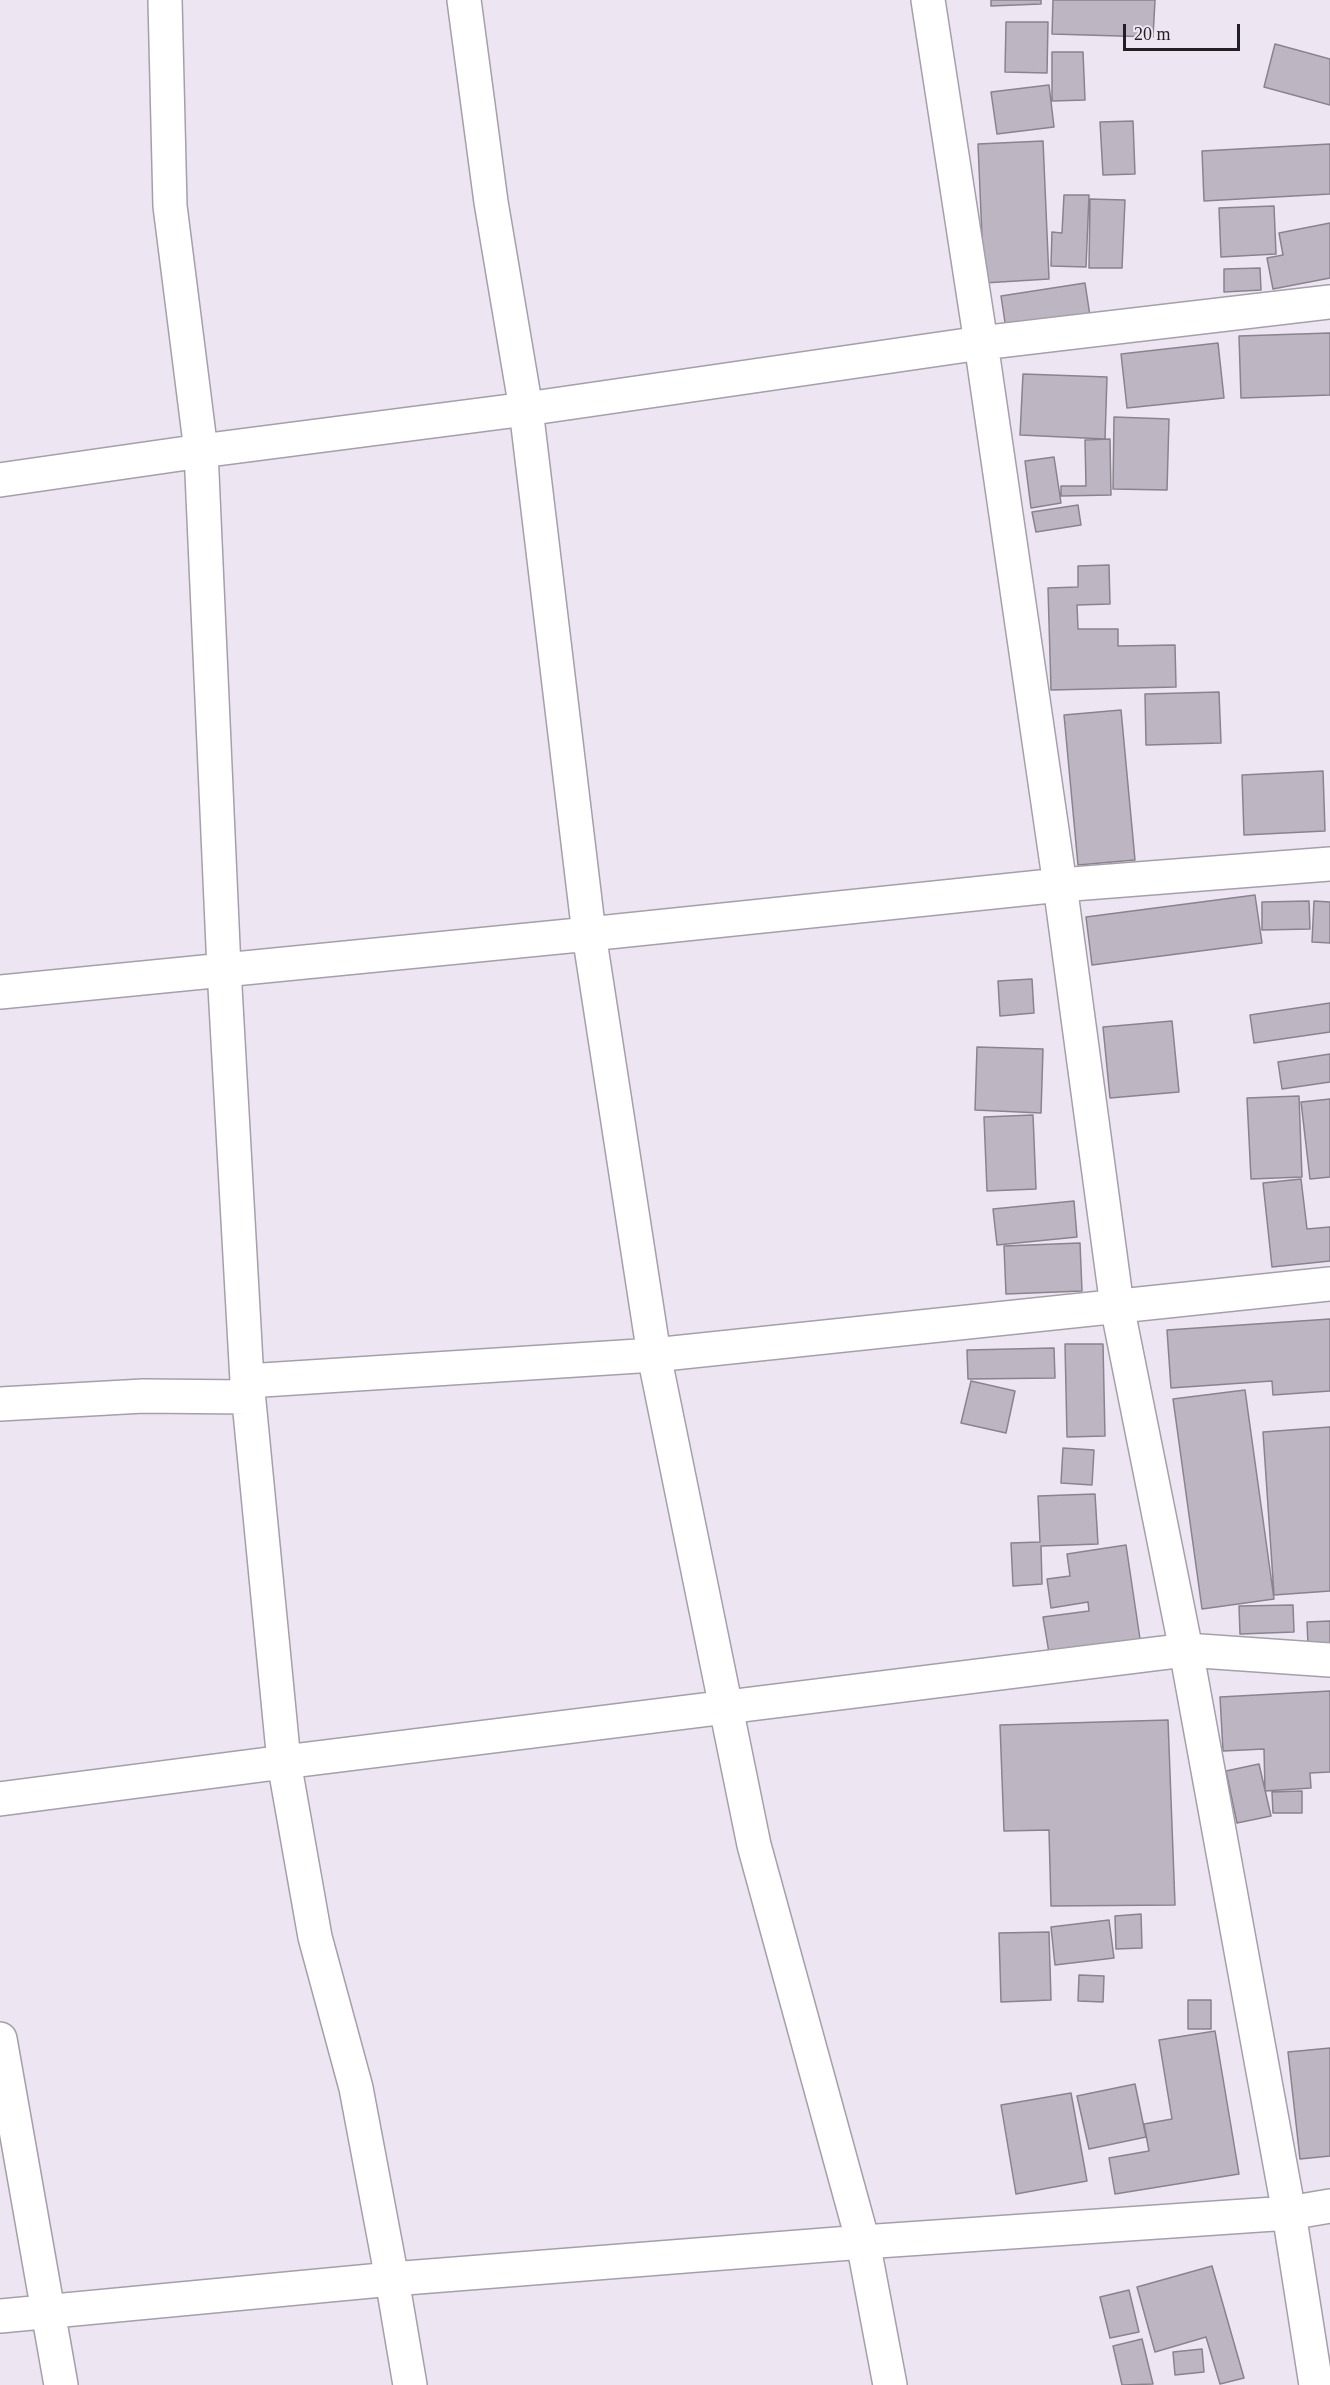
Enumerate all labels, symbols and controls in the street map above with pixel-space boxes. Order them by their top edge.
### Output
scale bar [1126,12,1243,50]
text: 20 m [1134,24,1171,44]

